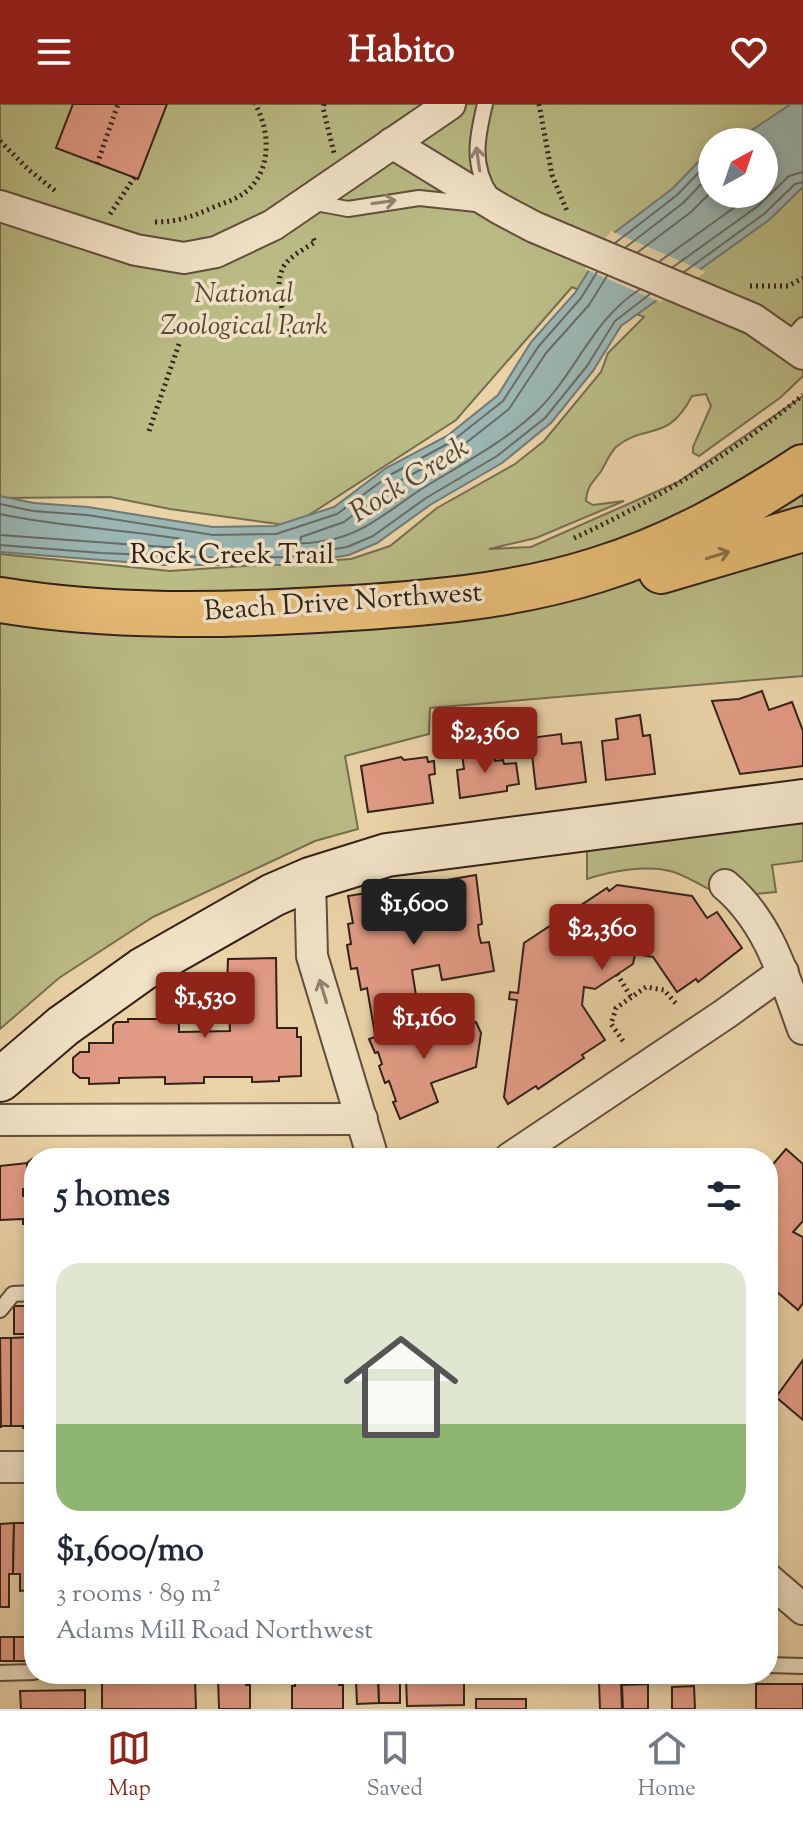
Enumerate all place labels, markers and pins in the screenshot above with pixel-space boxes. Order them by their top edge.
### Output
pin: $2,360 [420,707,550,775]
pin: $1,600 [349,879,479,947]
pin: $2,360 [537,904,667,972]
pin: $1,530 [140,972,270,1040]
pin: $1,160 [359,993,489,1061]

